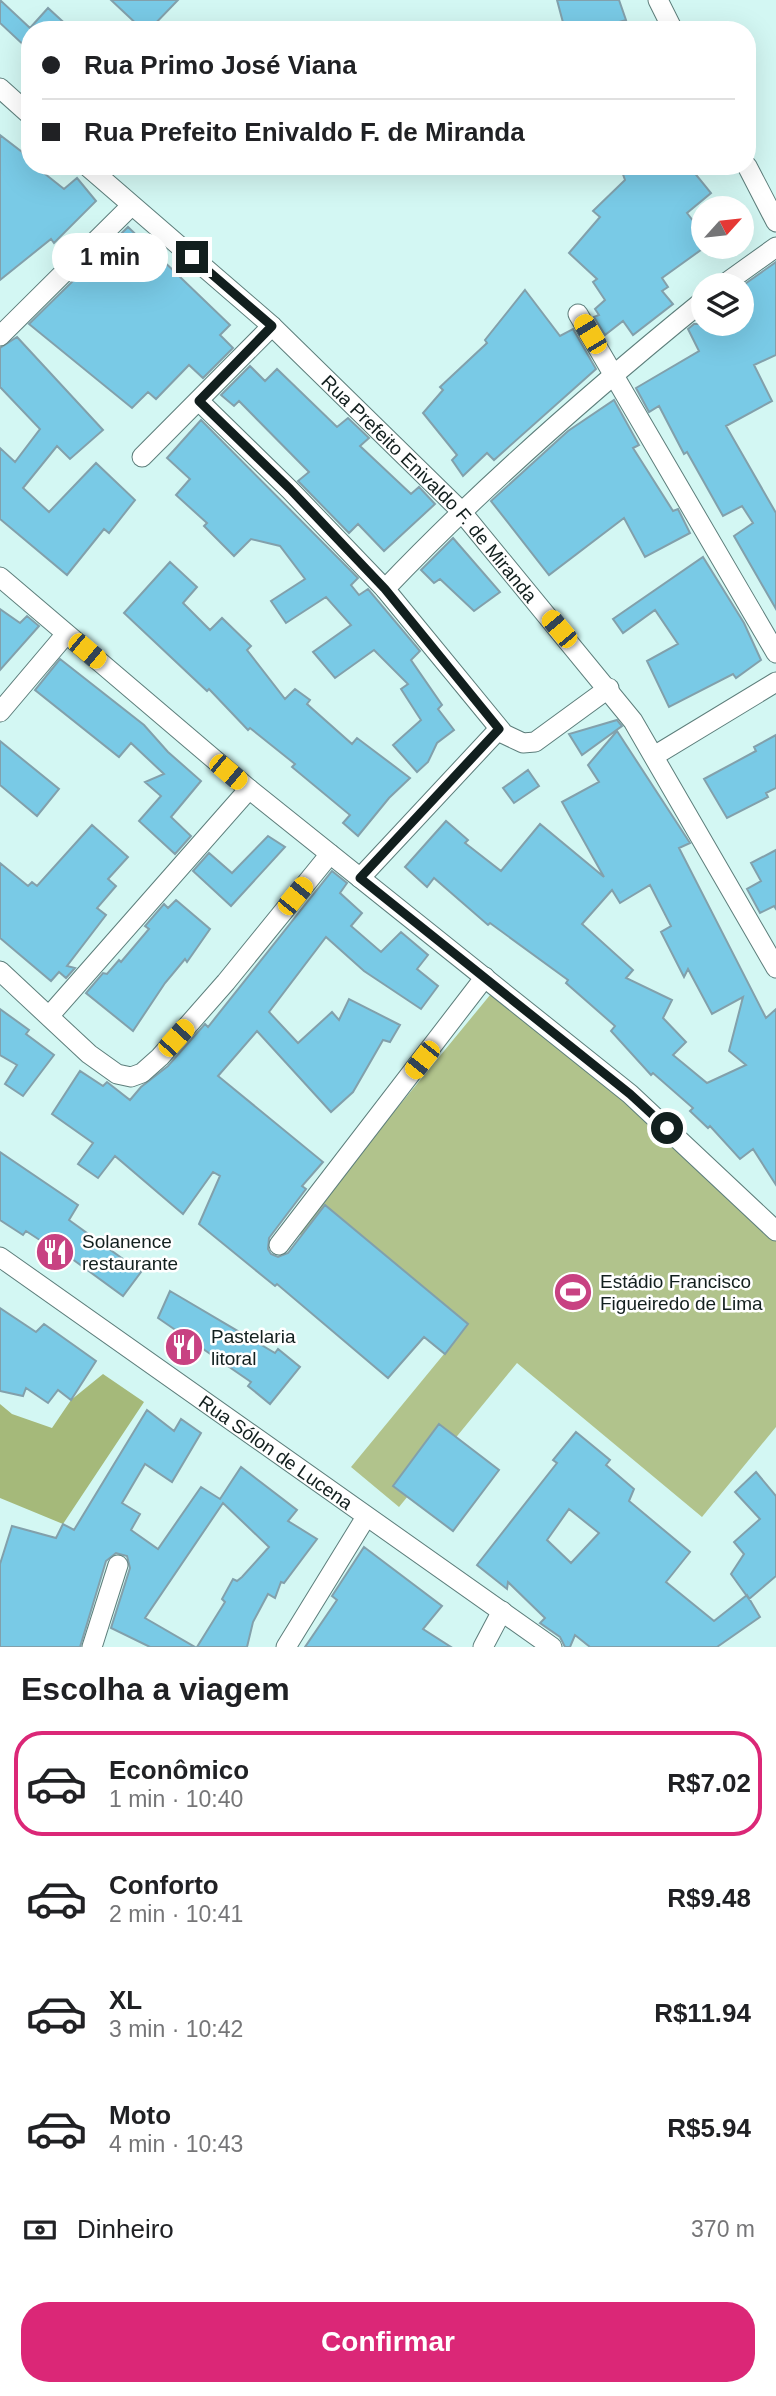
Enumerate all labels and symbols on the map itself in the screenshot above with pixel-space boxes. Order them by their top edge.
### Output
north arrow [691,196,754,259]
callout: 1 min [52,232,168,282]
route end [176,241,208,273]
car [571,311,610,357]
street label: Rua Prefeito Enivaldo F. de Miranda [318,370,542,606]
car [538,606,581,652]
car [65,629,110,673]
car [206,750,251,794]
car [274,873,317,919]
car [155,1015,198,1061]
car [401,1037,444,1083]
route start [651,1112,683,1144]
restaurant icon: Solanence restaurante [34,1231,76,1273]
place label: Solanence restaurante [82,1231,178,1274]
sports icon: Estádio Francisco Figueiredo de Lima [552,1271,594,1313]
place label: Estádio Francisco Figueiredo de Lima [600,1271,763,1314]
restaurant icon: Pastelaria litoral [163,1326,205,1368]
place label: Pastelaria litoral [211,1326,296,1369]
street label: Rua Sólon de Lucena [195,1391,357,1514]

